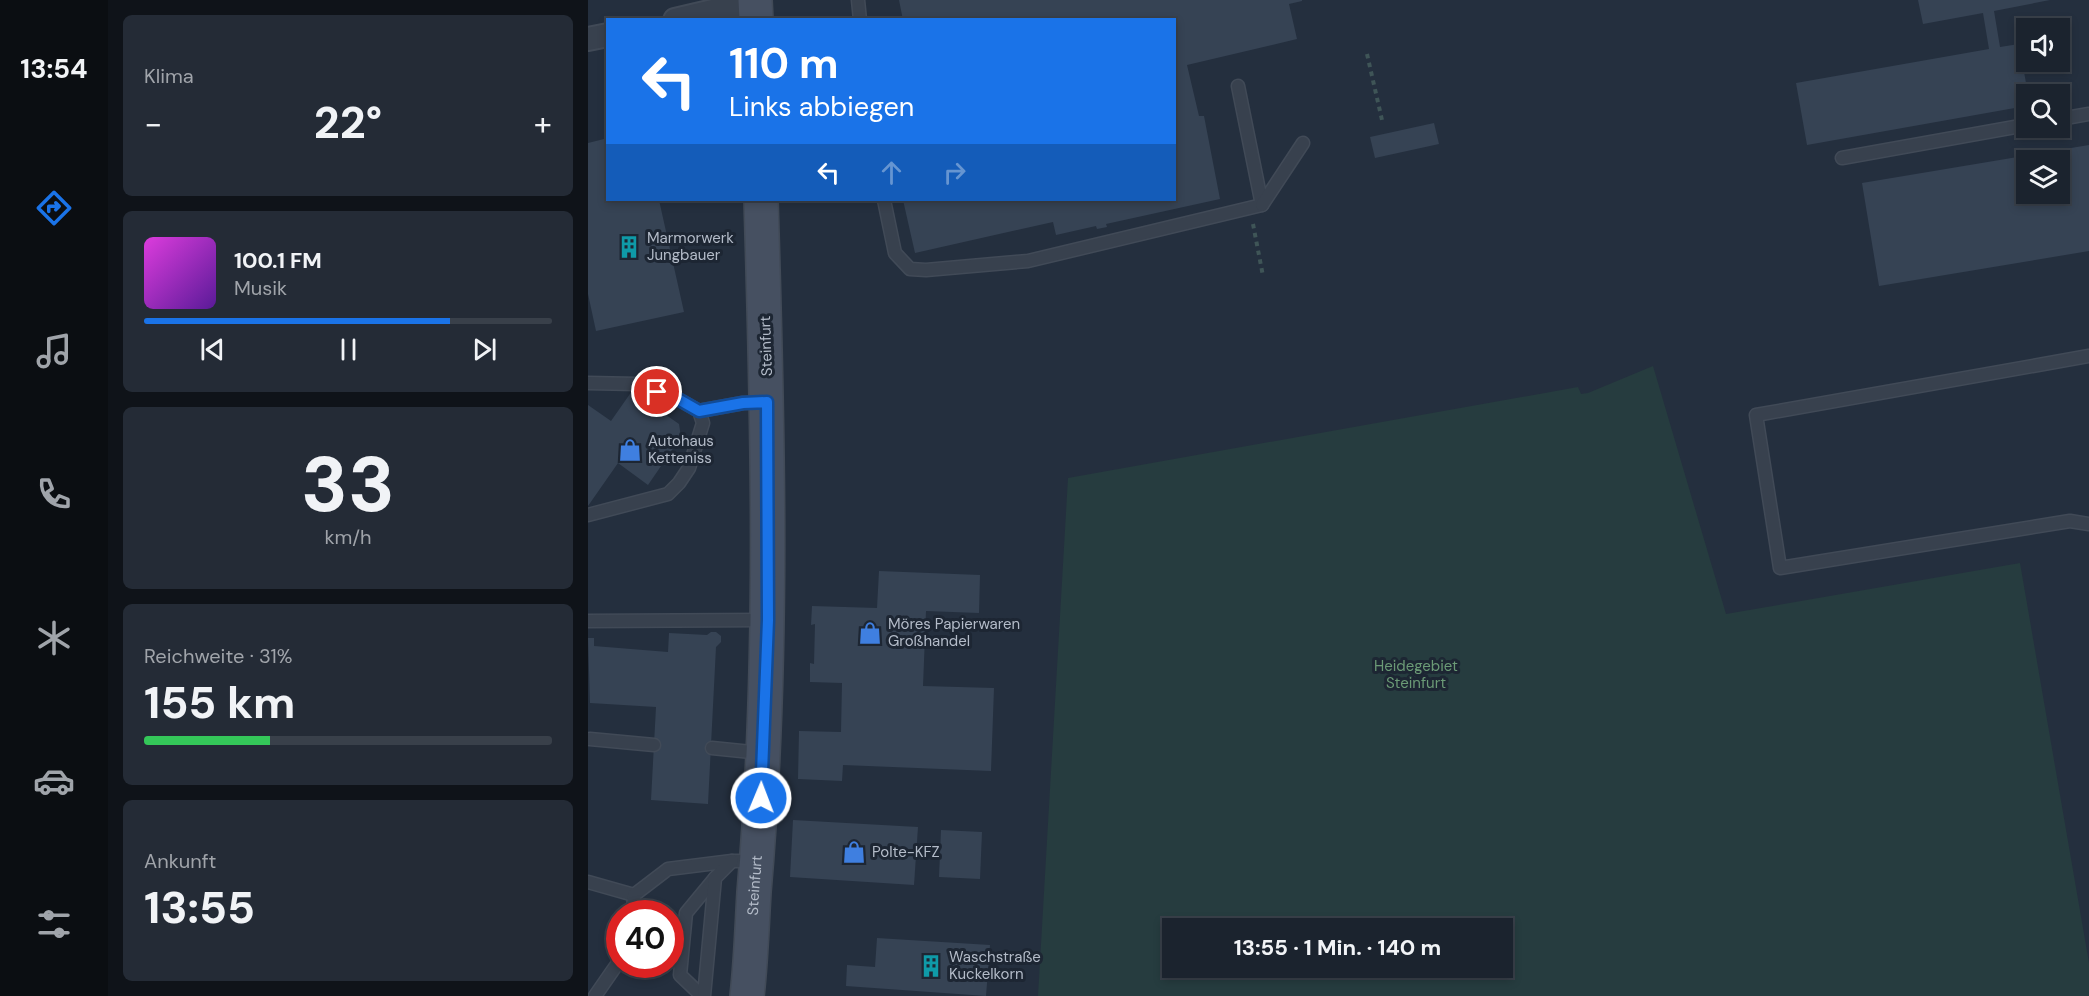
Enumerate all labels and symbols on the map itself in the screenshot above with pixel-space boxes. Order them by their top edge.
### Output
place label: Marmorwerk Jungbauer [647,228,734,265]
building icon: Marmorwerk Jungbauer [616,234,642,260]
street label: Steinfurt [755,315,777,376]
pin [631,366,682,417]
place label: Autohaus Ketteniss [648,431,714,468]
shop icon: Autohaus Ketteniss [617,437,643,463]
place label: Möres Papierwaren Großhandel [888,614,1020,651]
shop icon: Möres Papierwaren Großhandel [857,620,883,646]
park label: Heidegebiet Steinfurt [1374,656,1458,693]
position arrow [729,766,793,830]
shop icon: Polte-KFZ [841,839,867,865]
place label: Polte-KFZ [872,842,940,862]
street label: Steinfurt [743,854,767,916]
speed limit sign: 40 [606,900,684,978]
place label: Waschstraße Kuckelkorn [949,947,1041,984]
building icon: Waschstraße Kuckelkorn [918,953,944,979]

